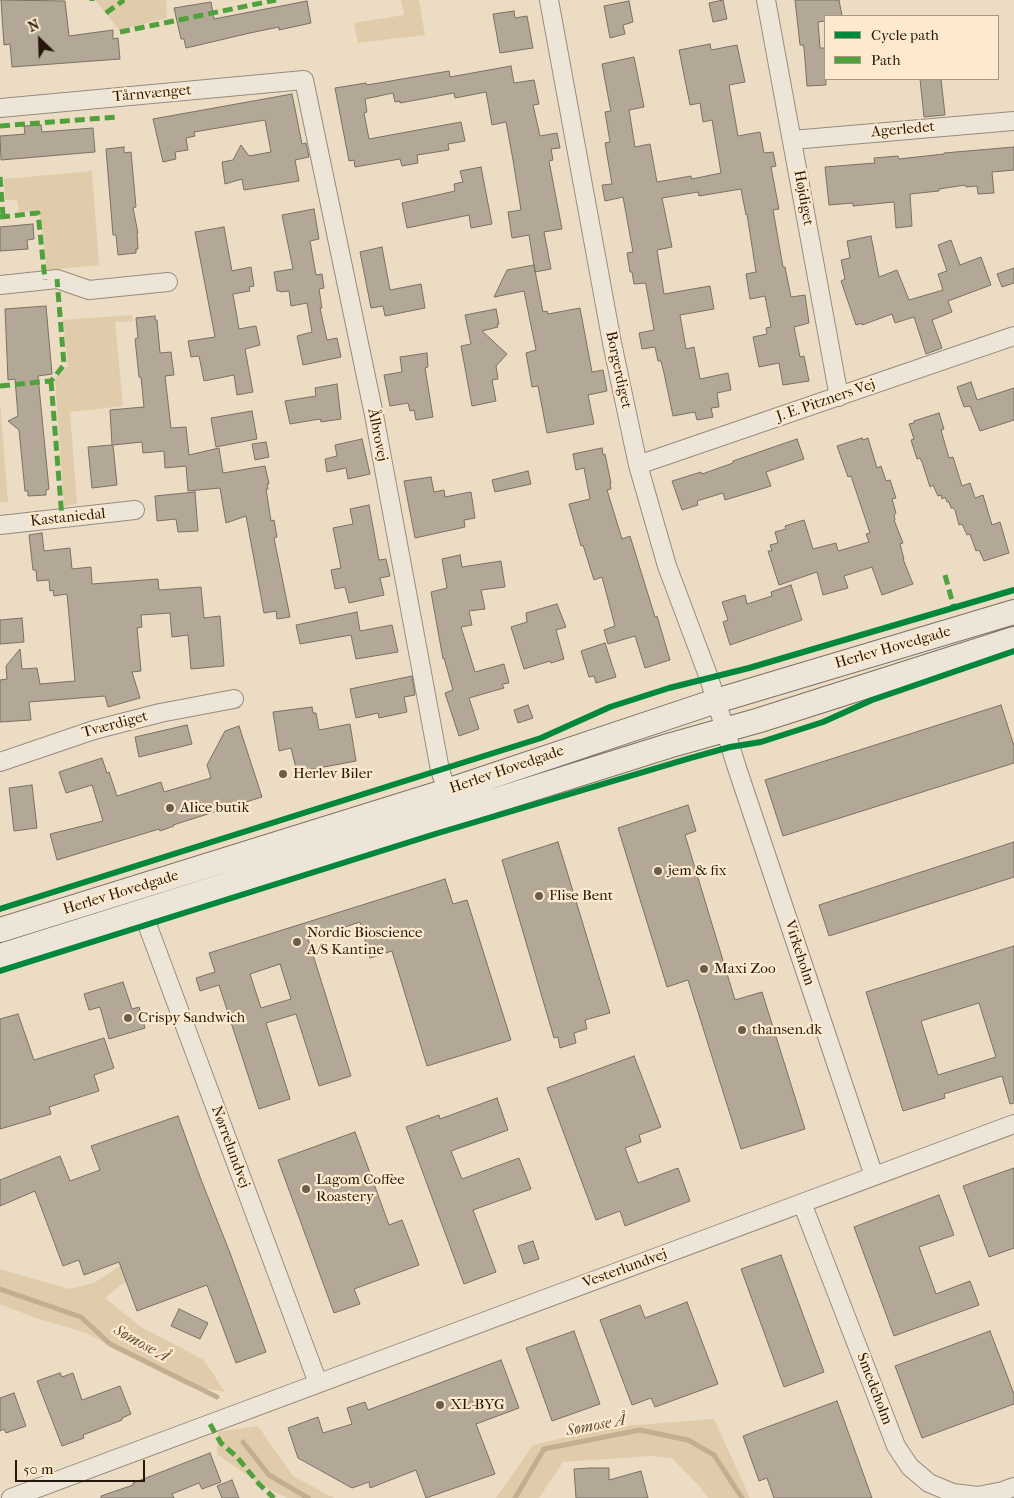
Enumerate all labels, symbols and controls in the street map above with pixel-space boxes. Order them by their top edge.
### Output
north arrow [15,15,65,65]
legend [824,15,999,80]
text: N [25,16,42,36]
text: Cycle path [871,26,939,44]
text: Path [871,51,901,69]
street label: Tårnvænget [112,82,192,106]
street label: Agerledet [870,118,936,142]
street label: Højdiget [789,169,817,227]
street label: Borgerdiget [601,330,635,410]
street label: J. E. Pitzners Vej [774,376,878,426]
street label: Ålbrovej [363,407,391,463]
street label: Kastaniedal [29,505,107,531]
street label: Herlev Hovedgade [833,623,953,673]
street label: Tværdiget [80,708,150,742]
street label: Herlev Hovedgade [447,742,567,798]
place label: Herlev Biler [293,765,372,783]
marker: Herlev Biler [277,768,289,780]
place label: Alice butik [180,799,249,817]
marker: Alice butik [164,802,176,814]
place label: jem & fix [668,862,727,880]
marker: jem & fix [652,865,664,877]
street label: Herlev Hovedgade [61,867,181,919]
place label: Flise Bent [549,887,613,905]
marker: Flise Bent [533,890,545,902]
street label: Virkeholm [780,918,818,988]
place label: Nordic Bioscience A/S Kantine [307,924,422,959]
marker: Nordic Bioscience A/S Kantine [291,936,303,948]
place label: Maxi Zoo [714,960,776,978]
marker: Maxi Zoo [698,963,710,975]
place label: Crispy Sandwich [138,1009,245,1027]
marker: Crispy Sandwich [122,1012,134,1024]
place label: thansen.dk [752,1021,822,1039]
marker: thansen.dk [736,1024,748,1036]
street label: Nørrelundvej [207,1103,253,1191]
place label: Lagom Coffee Roastery [316,1171,405,1206]
marker: Lagom Coffee Roastery [300,1183,312,1195]
street label: Vesterlundvej [580,1245,670,1293]
water label: Sømose Å [110,1321,172,1367]
street label: Smedeholm [852,1351,896,1427]
place label: XL-BYG [450,1396,505,1414]
marker: XL-BYG [434,1399,446,1411]
water label: Sømose Å [565,1411,627,1441]
scale bar [18,1450,148,1482]
text: 50 m [23,1460,53,1478]

